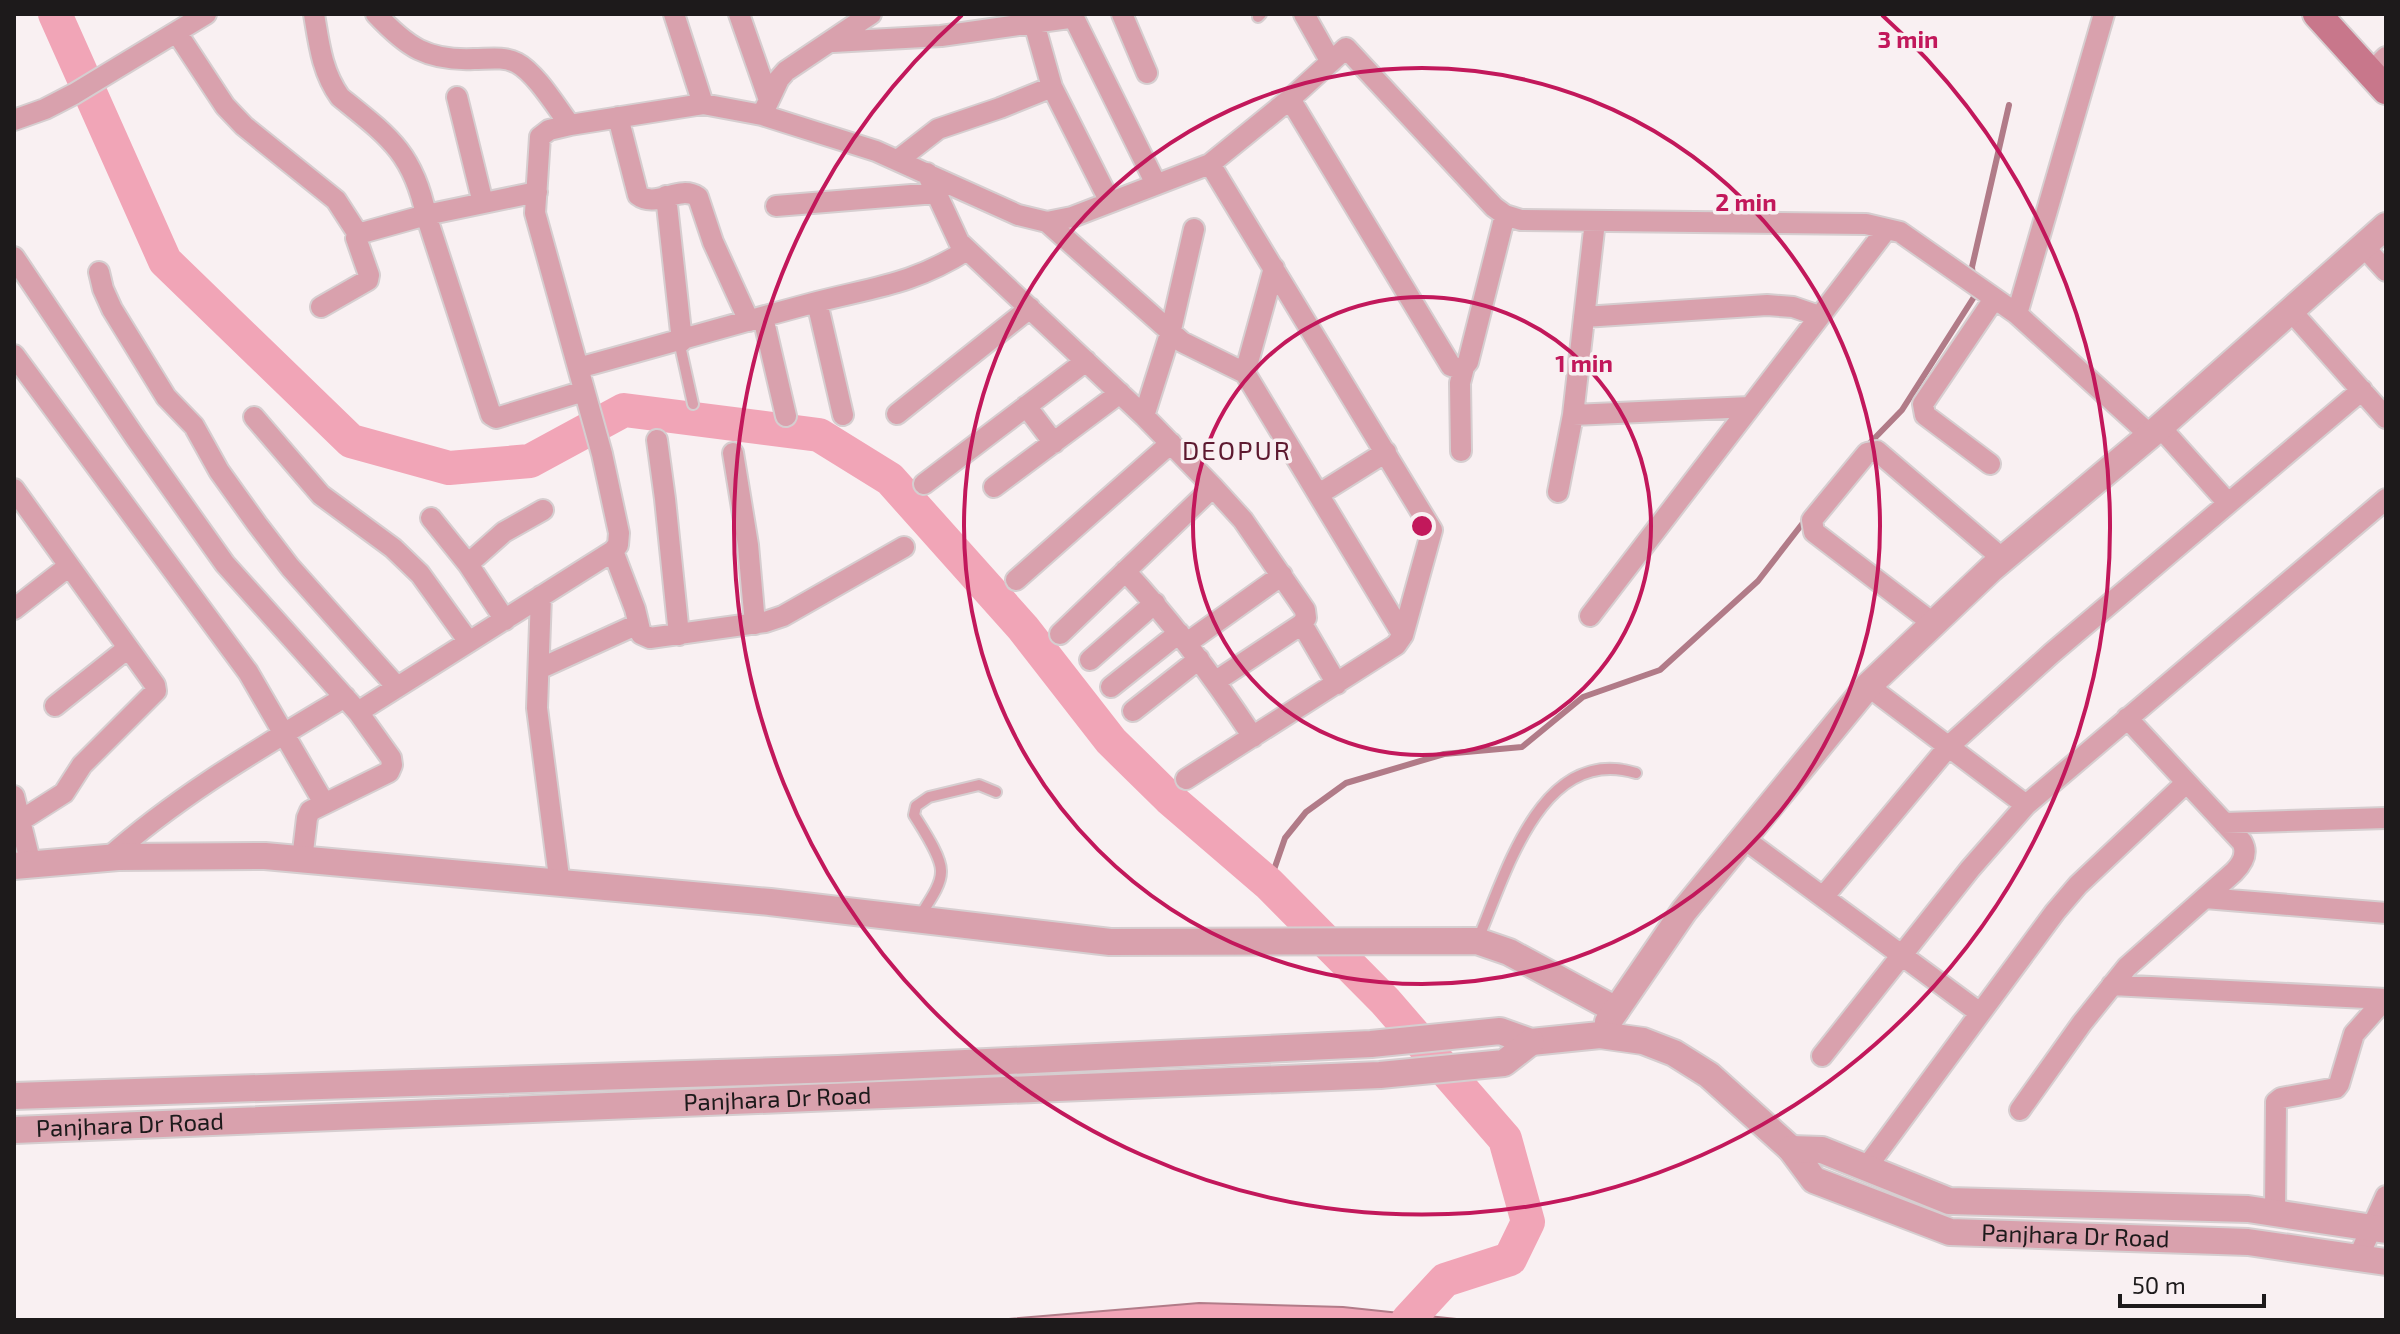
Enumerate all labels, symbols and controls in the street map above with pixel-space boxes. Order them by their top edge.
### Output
text: 3 min [1878,24,1938,53]
text: 2 min [1715,187,1777,216]
text: 1 min [1555,348,1613,377]
district label: DEOPUR [1182,434,1292,465]
centre of rings [1408,512,1436,540]
street label: Panjhara Dr Road [683,1079,872,1116]
street label: Panjhara Dr Road [35,1106,224,1142]
street label: Panjhara Dr Road [1981,1217,2170,1252]
scale bar [2120,1258,2264,1308]
text: 50 m [2132,1270,2186,1299]

